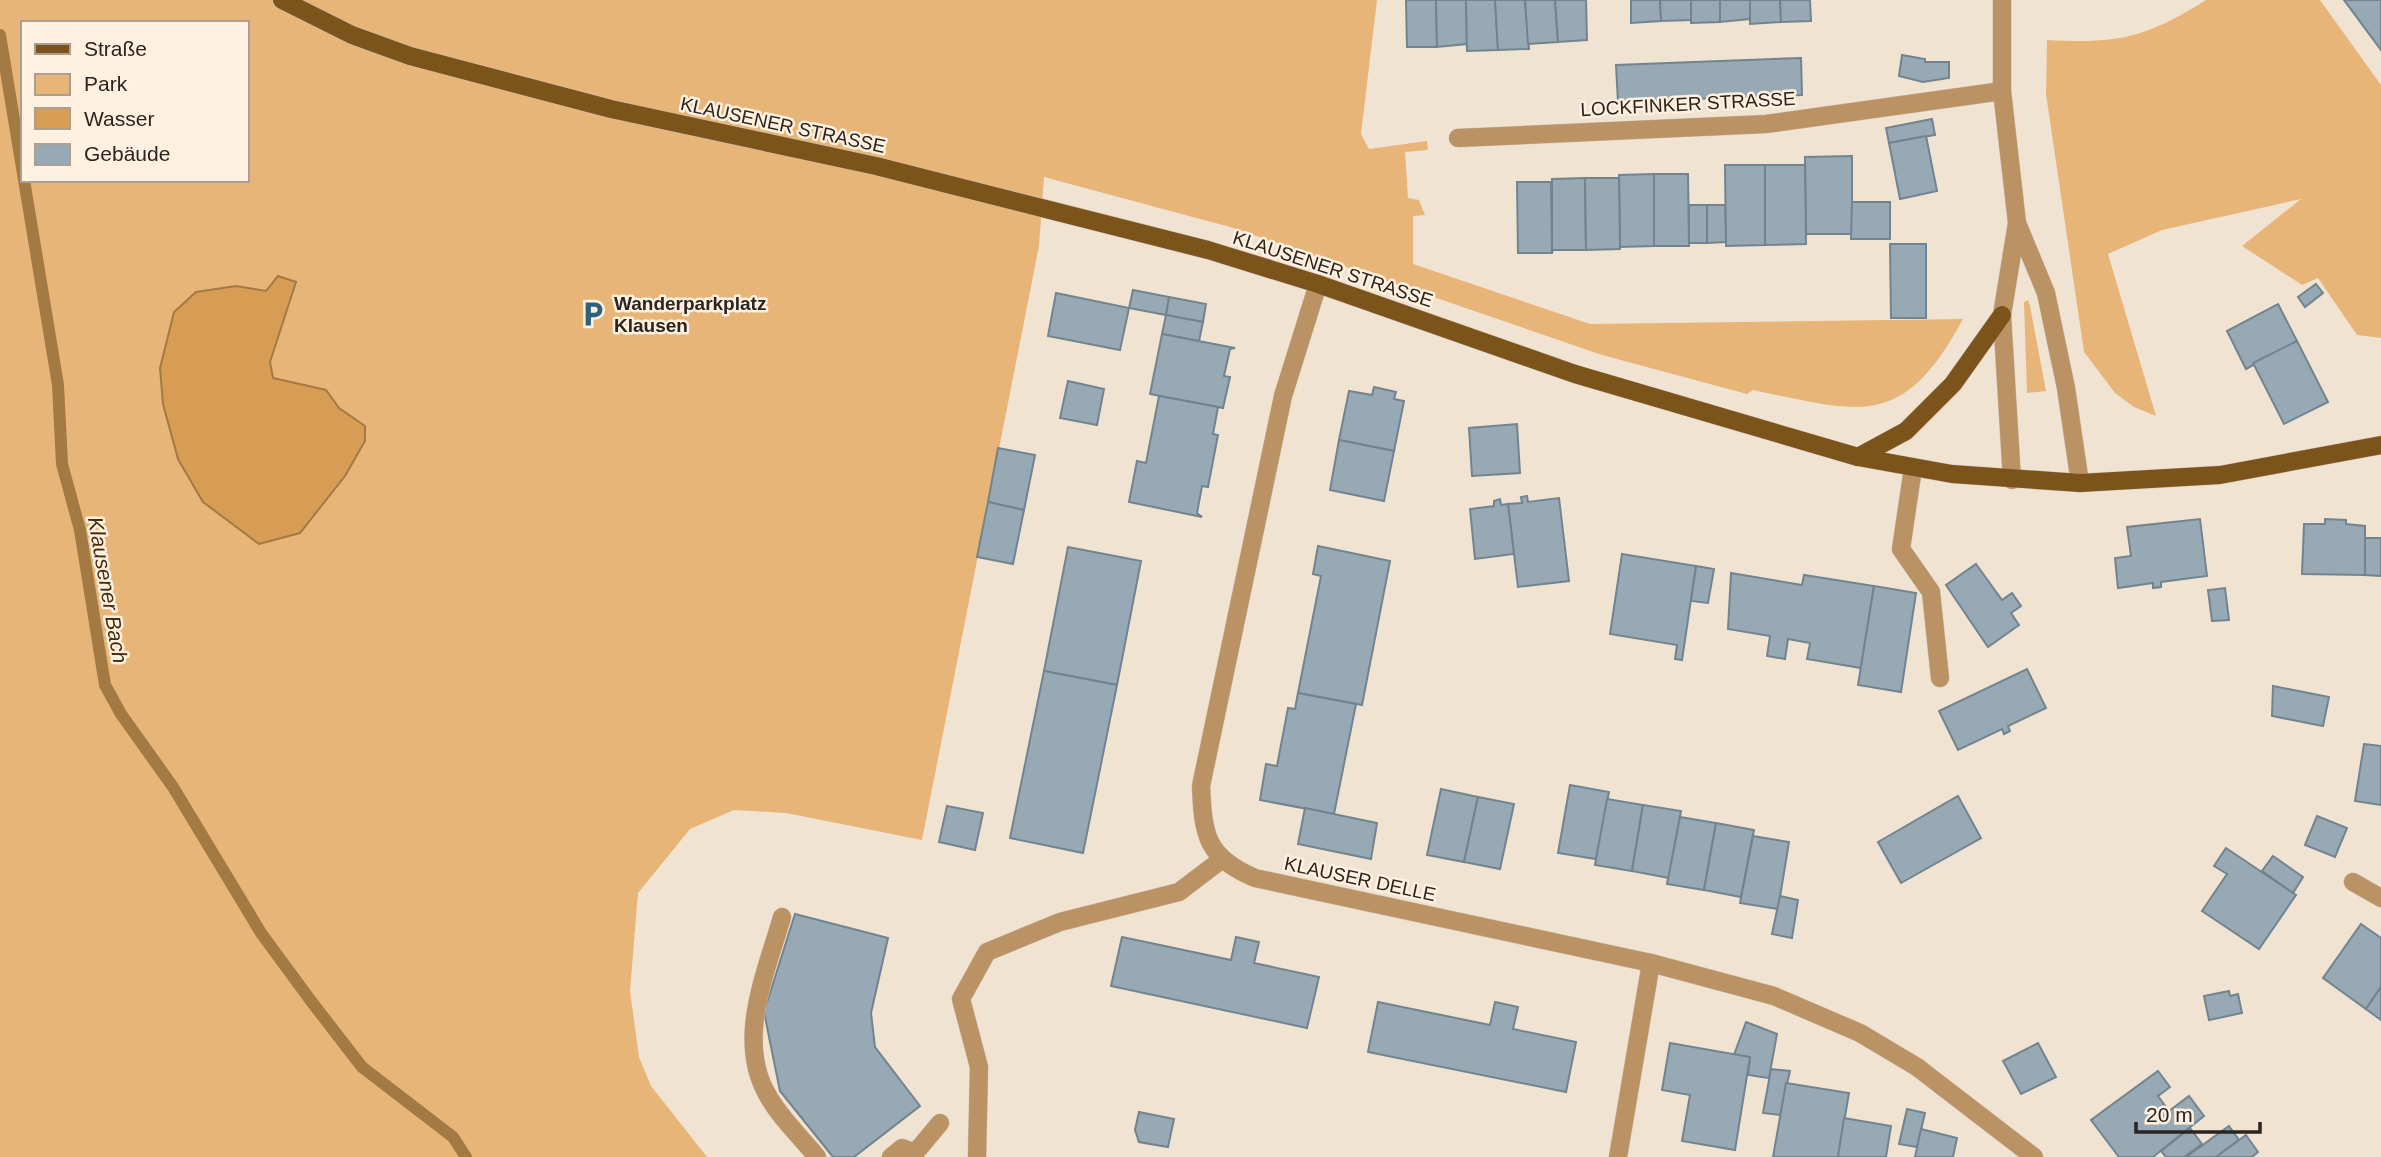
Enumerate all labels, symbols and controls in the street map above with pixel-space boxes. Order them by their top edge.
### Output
legend [21,21,248,182]
text: Straße [84,37,147,60]
text: Park [84,72,128,95]
street label: LOCKFINKER STRASSE [1580,88,1796,120]
street label: KLAUSENER STRASSE [679,93,887,157]
text: Wasser [84,107,154,130]
text: Gebäude [84,142,170,165]
street label: KLAUSENER STRASSE [1230,227,1436,311]
place label: Wanderparkplatz Klausen [614,293,766,336]
parking icon: Wanderparkplatz Klausen [578,299,608,329]
water label: Klausener Bach [84,515,132,665]
street label: KLAUSER DELLE [1282,853,1438,905]
scale bar [2136,1090,2260,1134]
text: 20 m [2146,1103,2193,1126]

